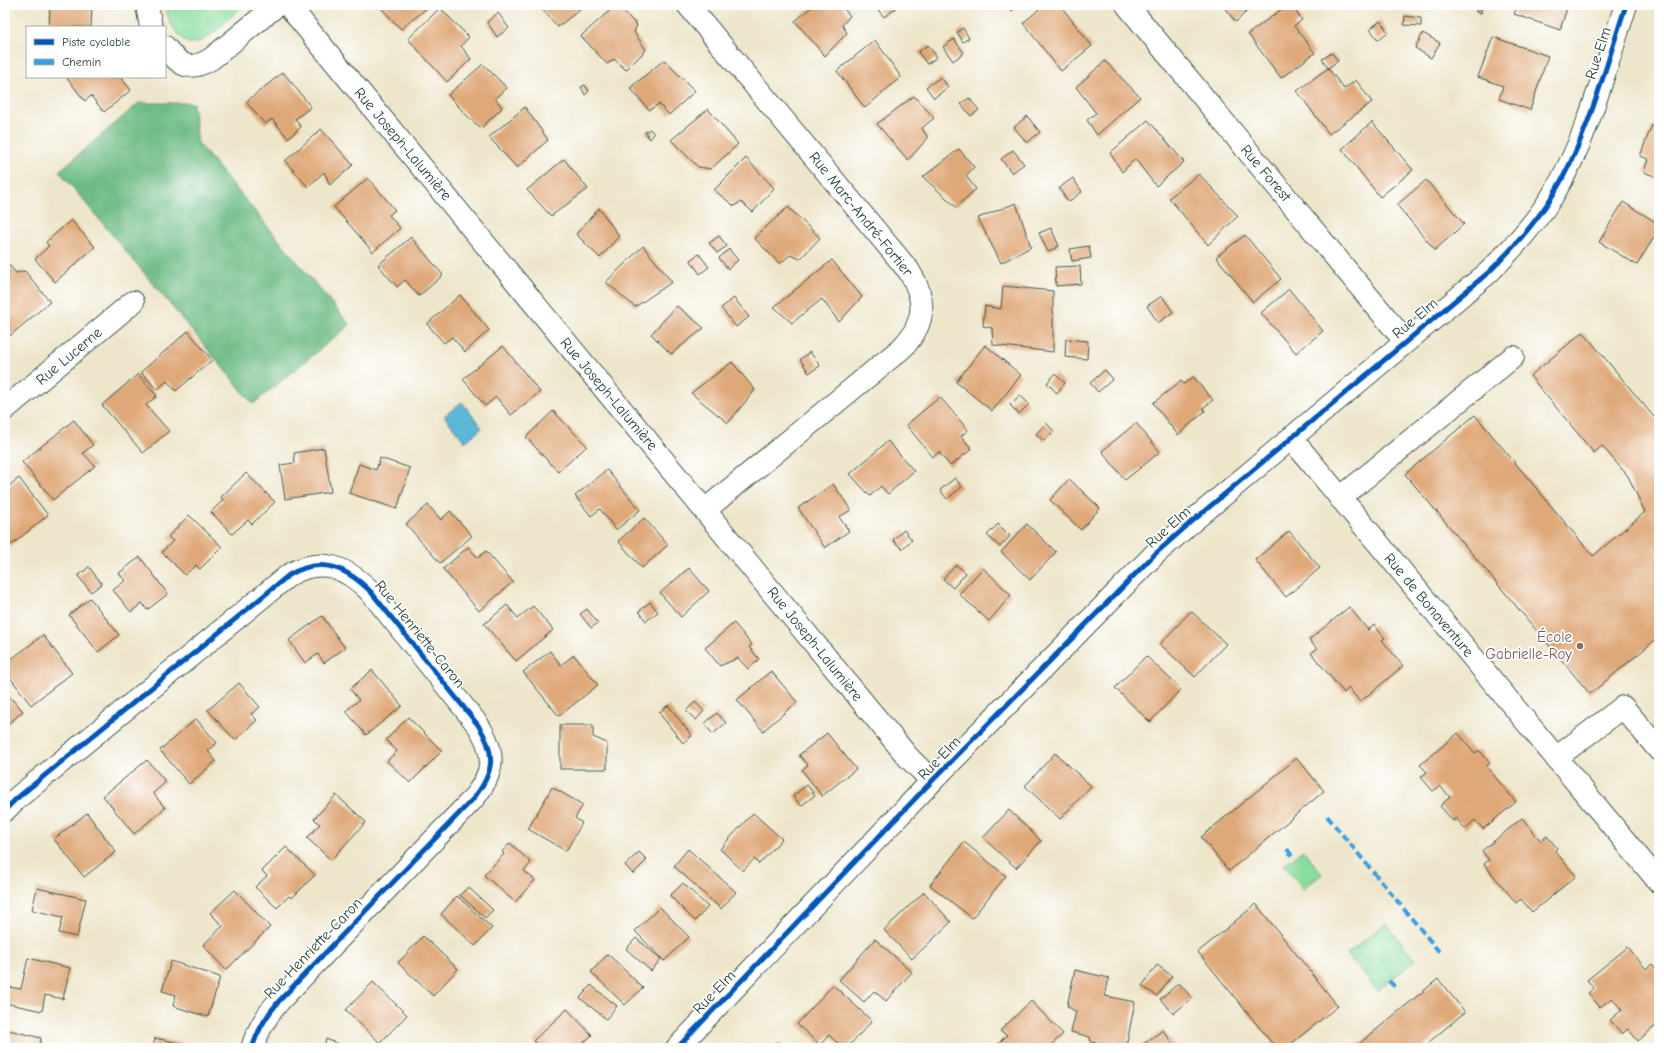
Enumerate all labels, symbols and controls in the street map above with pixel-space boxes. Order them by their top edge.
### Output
street label: Rue Elm [1581,25,1615,81]
legend [26,26,166,78]
text: Piste cyclable [62,35,130,49]
text: Chemin [62,55,101,69]
street label: Rue Joseph-Lalumière [350,84,456,205]
street label: Rue Forest [1237,141,1295,206]
street label: Rue Marc-André-Fortier [805,148,917,280]
street label: Rue Elm [1389,294,1441,342]
street label: Rue Lucerne [32,323,106,389]
street label: Rue Joseph-Lalumière [556,334,662,455]
street label: Rue Elm [1142,502,1194,552]
street label: Rue de Bonaventure [1380,549,1478,661]
street label: Rue Henriette-Caron [371,577,469,691]
street label: Rue Joseph-Lalumière [763,583,867,705]
place label: École Gabrielle-Roy [1485,627,1572,663]
marker: École Gabrielle-Roy [1575,641,1585,651]
street label: Rue Elm [914,732,964,784]
street label: Rue Henriette-Caron [260,894,366,1002]
street label: Rue Elm [689,966,739,1018]

